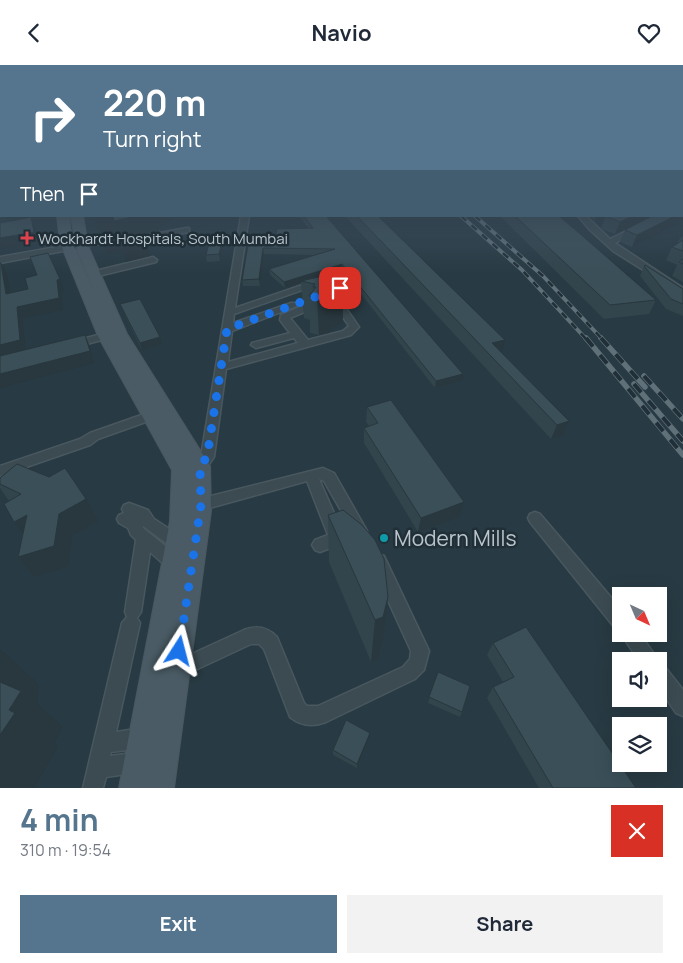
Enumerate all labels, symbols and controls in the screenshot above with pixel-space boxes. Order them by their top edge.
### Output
text: Navio [312,18,371,48]
icon: back [20,19,48,47]
icon: heart [635,19,663,47]
text: 220 m [103,79,206,127]
icon: right [20,85,85,150]
text: Turn right [103,124,201,154]
icon: arrive [75,180,103,208]
text: Then [20,181,65,207]
place label: Wockhardt Hospitals, South Mumbai [38,228,288,249]
marker: Wockhardt Hospitals, South Mumbai [20,231,34,245]
pin [319,267,361,309]
icon: arrive [326,274,354,302]
place label: Modern Mills [394,524,516,552]
marker: Modern Mills [378,532,390,544]
north arrow [612,587,668,643]
map controls [612,587,667,772]
position arrow [152,624,204,676]
button: sound [612,652,667,707]
button: layers [612,717,667,772]
text: 4 min [20,799,98,840]
button: close [611,805,663,857]
text: 310 m · 19:54 [20,839,111,861]
button: Exit [20,895,337,953]
button: Share [347,895,663,953]

